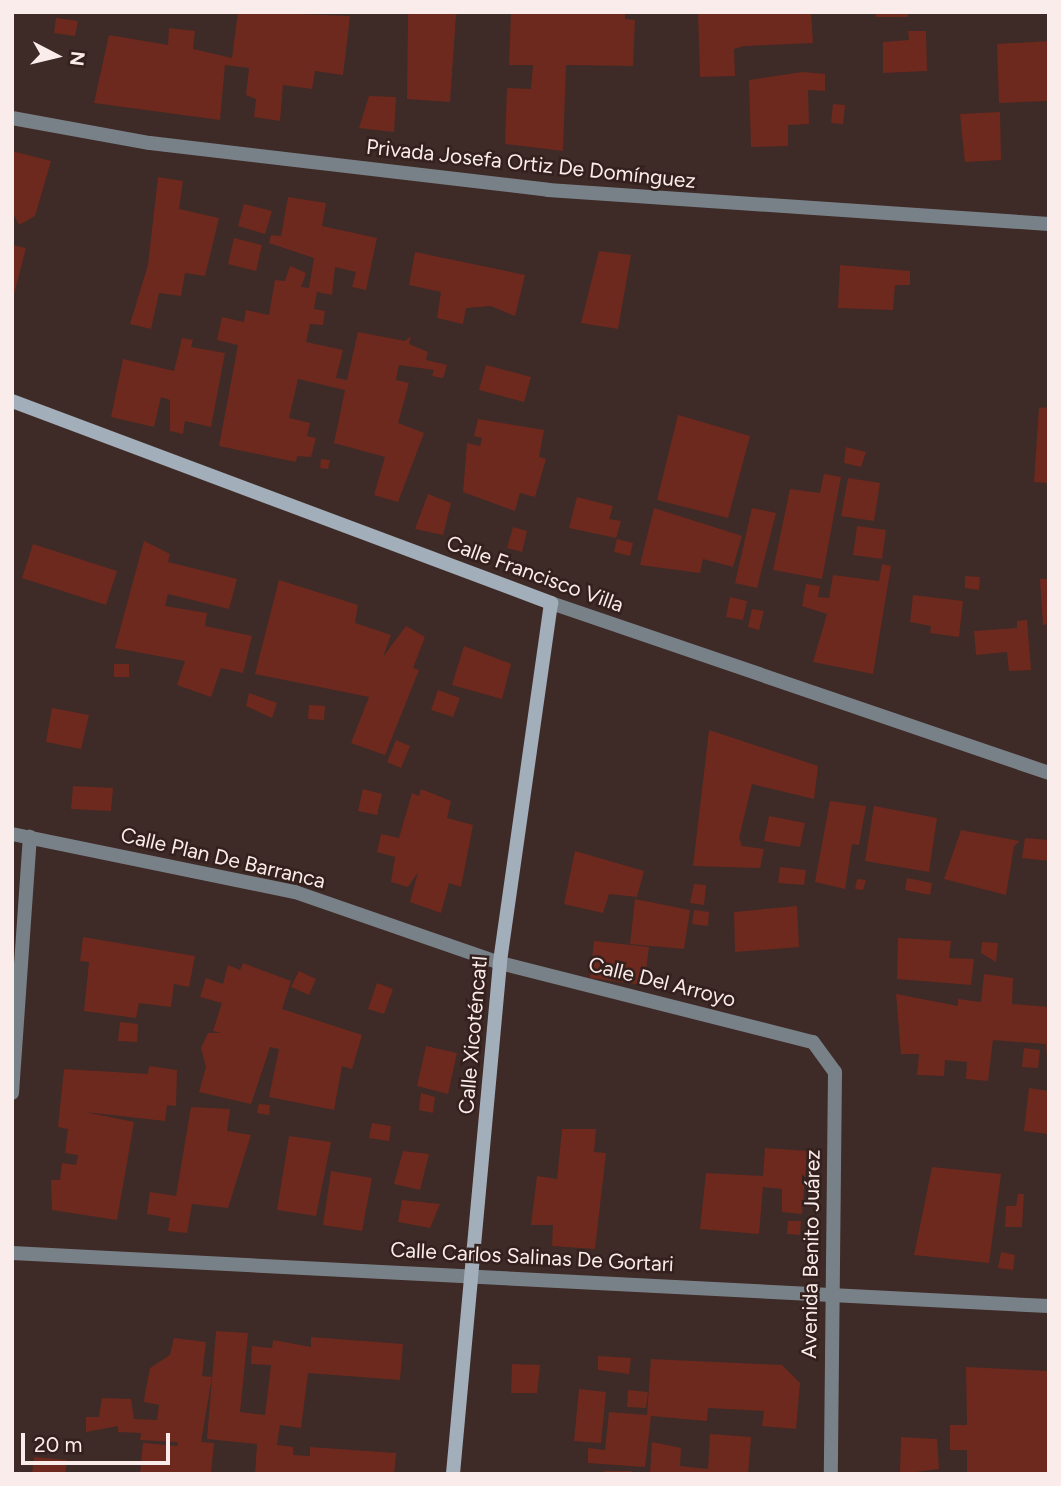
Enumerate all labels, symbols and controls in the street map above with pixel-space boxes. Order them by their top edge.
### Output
north arrow [21,21,91,91]
text: N [65,50,90,67]
street label: Privada Josefa Ortiz De Domínguez [365,134,697,194]
street label: Calle Francisco Villa [443,530,627,618]
street label: Calle Plan De Barranca [118,822,328,894]
street label: Calle Del Arroyo [586,952,738,1012]
street label: Calle Xicoténcatl [454,955,492,1115]
street label: Avenida Benito Juárez [797,1149,825,1359]
street label: Calle Carlos Salinas De Gortari [390,1237,674,1277]
scale bar [24,1420,173,1464]
text: 20 m [34,1432,82,1457]

